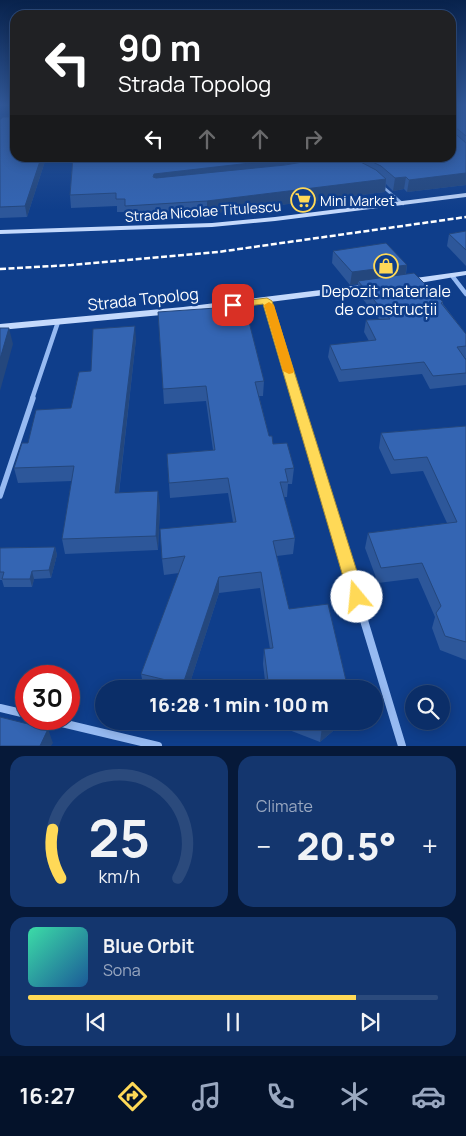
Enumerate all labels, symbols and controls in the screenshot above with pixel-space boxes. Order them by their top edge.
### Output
text: 90 m [118,24,201,72]
icon: left [35,30,100,95]
text: Strada Topolog [118,69,271,99]
icon: left [140,125,168,153]
icon: ahead [193,125,221,153]
icon: ahead [246,125,274,153]
icon: right [299,125,327,153]
supermarket icon: Mini Market [290,187,316,213]
place label: Mini Market [320,191,395,210]
street label: Strada Nicolae Titulescu [124,196,282,226]
shop icon: Depozit materiale de construcții [373,253,399,279]
place label: Depozit materiale de construcții [321,280,451,320]
street label: Strada Topolog [86,282,200,316]
pin [212,284,254,326]
icon: arrive [219,291,247,319]
position arrow [330,570,382,622]
speed limit sign: 30 [15,665,80,730]
map controls [405,685,450,730]
button: search [405,685,450,730]
text: 16:28 · 1 min · 100 m [149,692,329,718]
text: Climate [256,795,313,817]
text: 25 [88,802,150,873]
text: 20.5° [296,819,397,871]
text: − [256,827,271,865]
text: + [422,827,438,865]
text: km/h [98,864,140,888]
text: Blue Orbit [103,933,195,959]
text: Sona [103,959,141,981]
icon: previous [82,1008,110,1036]
icon: pause [219,1008,247,1036]
icon: next [356,1008,384,1036]
icon: directions [115,1079,150,1114]
icon: music [189,1079,224,1114]
icon: phone [263,1079,298,1114]
icon: climate [337,1079,372,1114]
icon: car [411,1079,446,1114]
text: 16:27 [20,1081,75,1111]

